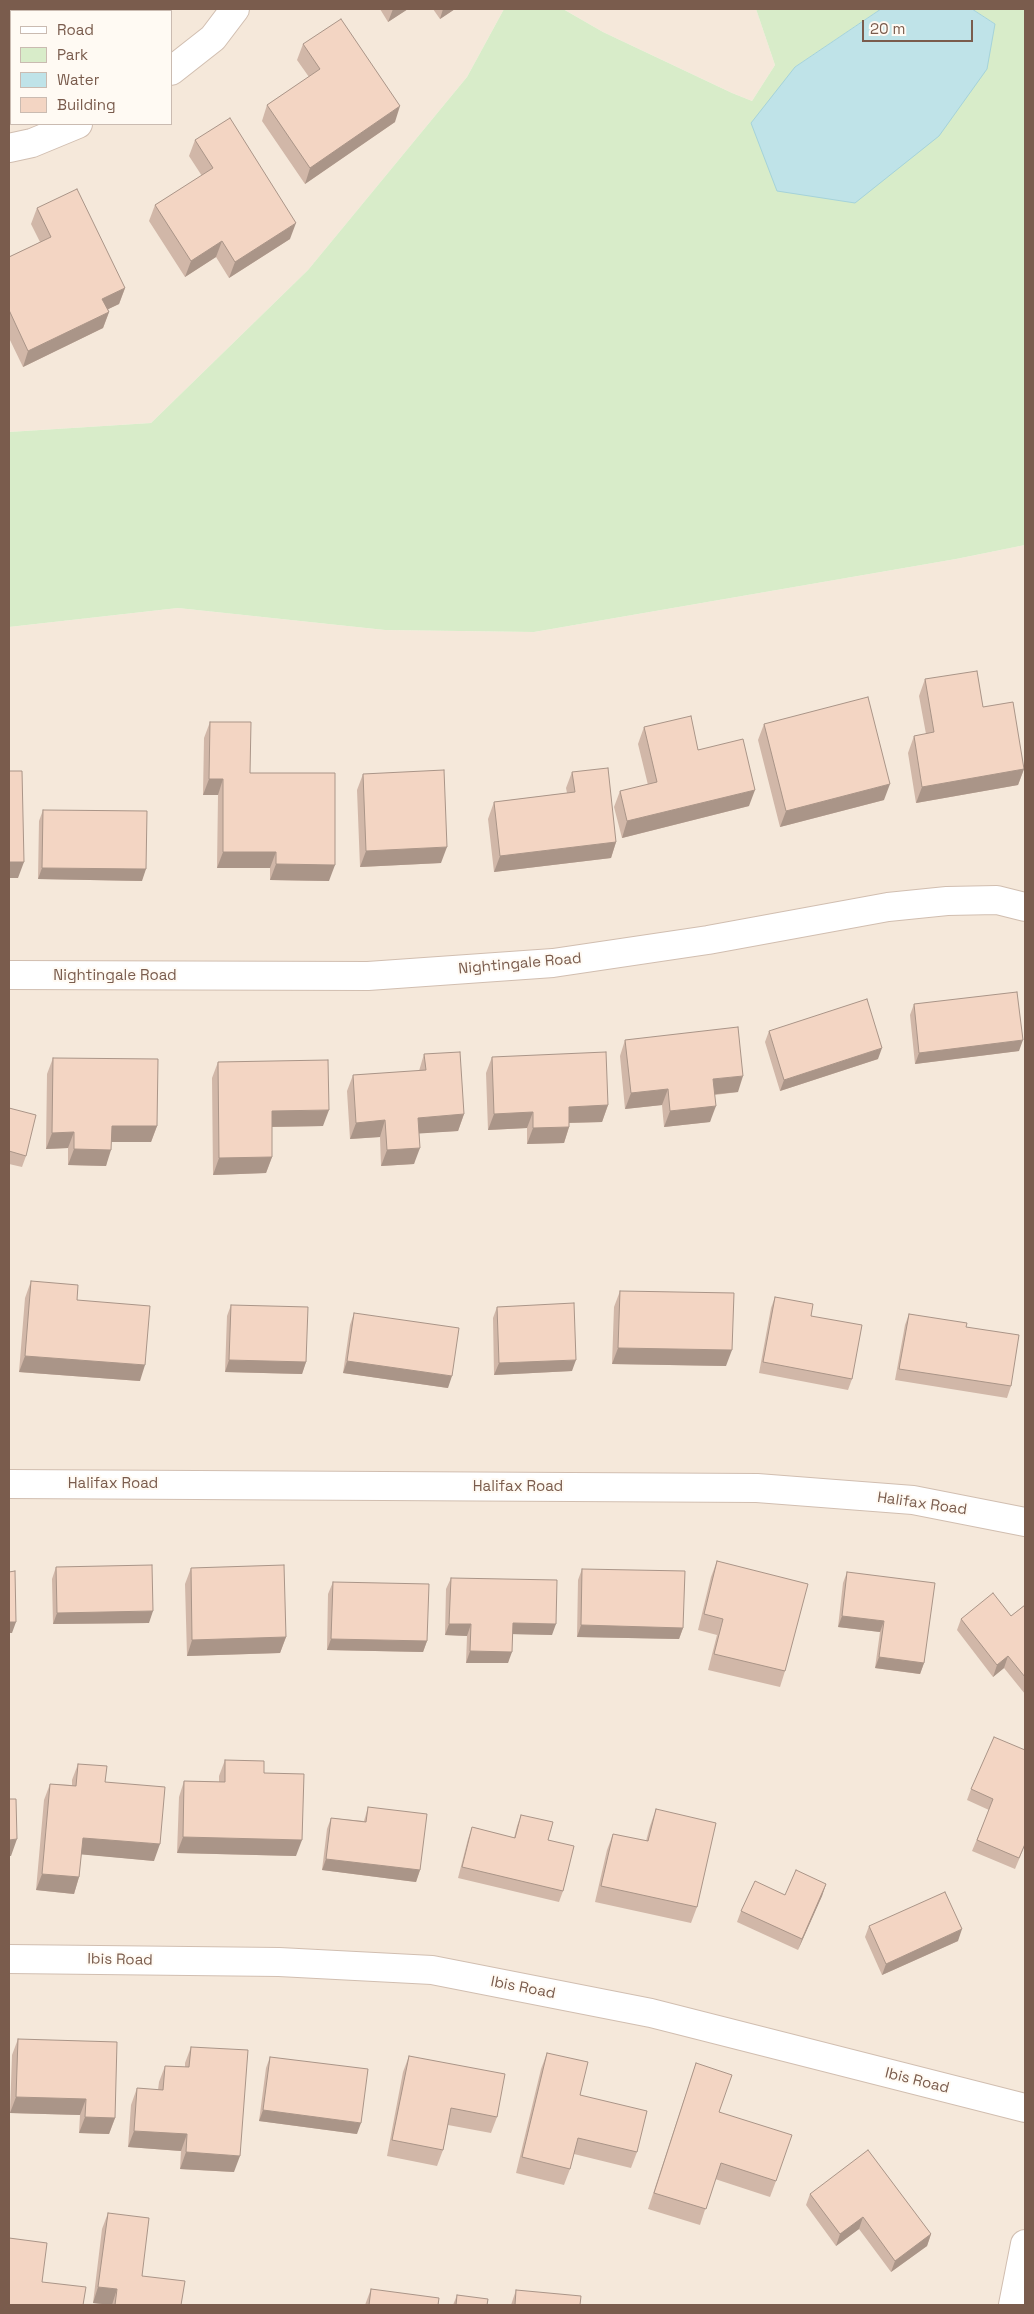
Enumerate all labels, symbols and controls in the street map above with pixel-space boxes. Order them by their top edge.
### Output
legend [10,10,172,125]
scale bar [864,10,975,42]
text: 20 m [870,19,905,38]
text: Road [57,20,94,39]
text: Park [57,45,88,64]
text: Water [57,70,99,89]
text: Building [57,95,116,114]
street label: Nightingale Road [458,950,582,978]
street label: Nightingale Road [53,967,177,985]
street label: Halifax Road [68,1475,158,1493]
street label: Halifax Road [473,1478,563,1496]
street label: Halifax Road [876,1489,968,1519]
street label: Ibis Road [87,1950,153,1970]
street label: Ibis Road [489,1973,557,2003]
street label: Ibis Road [883,2064,951,2098]

